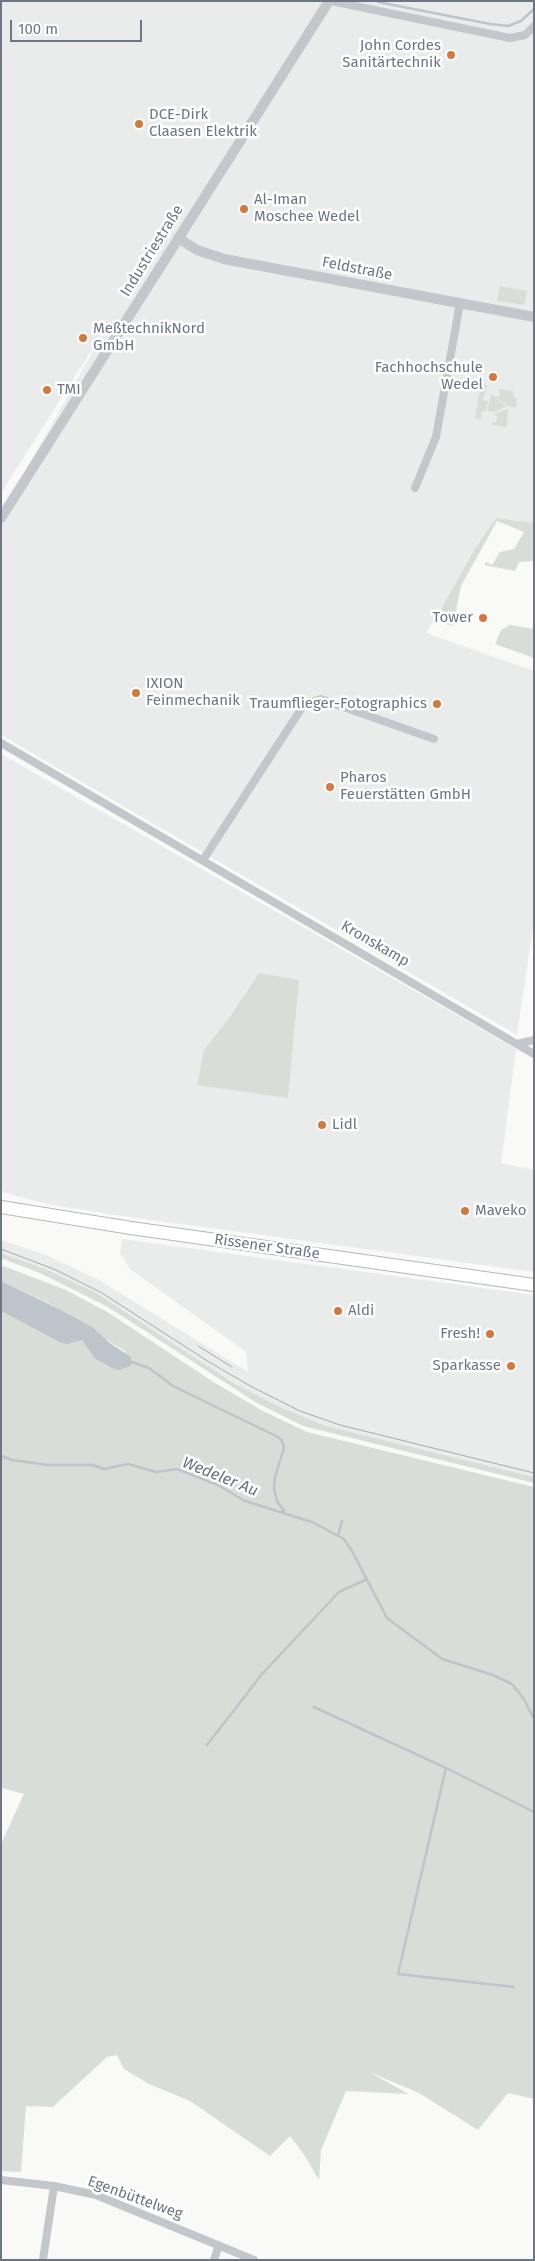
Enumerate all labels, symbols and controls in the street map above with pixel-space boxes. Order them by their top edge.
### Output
scale bar [12,10,145,42]
text: 100 m [18,20,58,38]
place label: John Cordes Sanitärtechnik [342,37,441,72]
marker: John Cordes Sanitärtechnik [445,49,457,61]
place label: DCE-Dirk Claasen Elektrik [149,106,257,141]
marker: DCE-Dirk Claasen Elektrik [133,118,145,130]
place label: Al-Iman Moschee Wedel [254,191,360,226]
street label: Industriestraße [117,202,187,300]
marker: Al-Iman Moschee Wedel [238,203,250,215]
street label: Feldstraße [320,253,394,285]
place label: MeßtechnikNord GmbH [93,320,205,355]
marker: MeßtechnikNord GmbH [77,332,89,344]
place label: Fachhochschule Wedel [375,359,483,394]
marker: Fachhochschule Wedel [487,371,499,383]
place label: TMI [57,381,81,399]
marker: TMI [41,384,53,396]
place label: Tower [433,609,473,627]
marker: Tower [477,612,489,624]
place label: IXION Feinmechanik [146,675,240,710]
marker: IXION Feinmechanik [130,687,142,699]
place label: Traumflieger-Fotographics [249,695,427,713]
marker: Traumflieger-Fotographics [431,698,443,710]
place label: Pharos Feuerstätten GmbH [340,769,471,804]
marker: Pharos Feuerstätten GmbH [324,781,336,793]
street label: Kronskamp [338,917,412,971]
place label: Lidl [332,1116,357,1134]
marker: Lidl [316,1119,328,1131]
place label: Maveko [475,1202,526,1220]
marker: Maveko [459,1205,471,1217]
street label: Rissener Straße [213,1231,321,1263]
place label: Aldi [348,1302,374,1320]
marker: Aldi [332,1305,344,1317]
place label: Fresh! [440,1325,480,1343]
marker: Fresh! [484,1328,496,1340]
place label: Sparkasse [433,1357,501,1375]
marker: Sparkasse [505,1360,517,1372]
water label: Wedeler Au [179,1453,261,1501]
street label: Egenbüttelweg [85,2172,185,2224]

